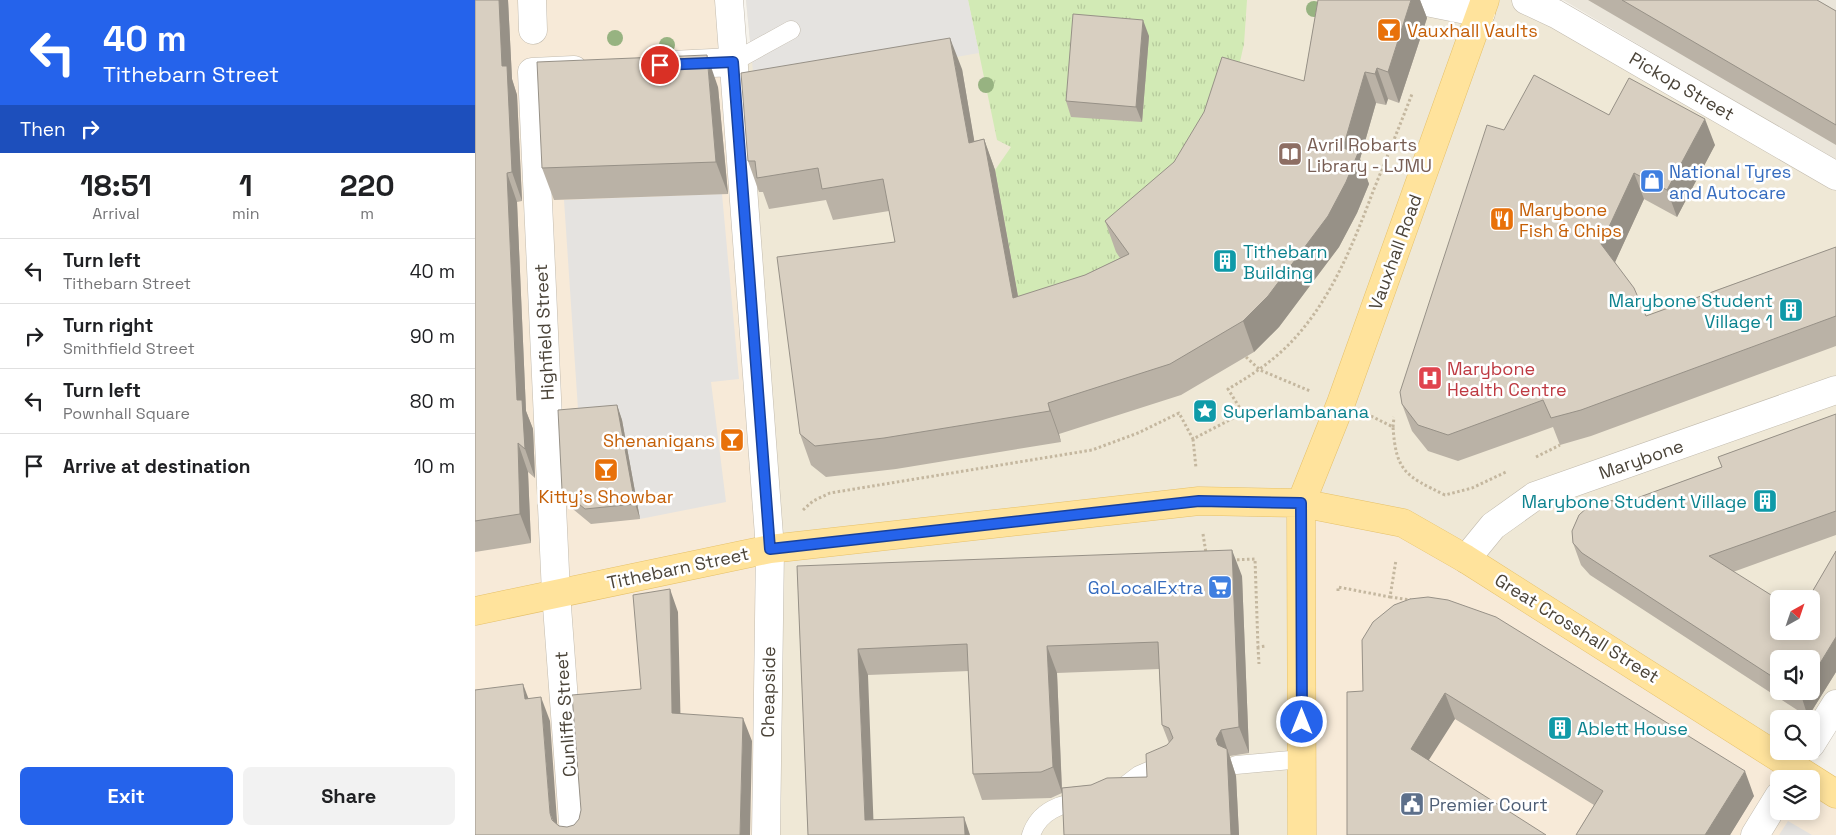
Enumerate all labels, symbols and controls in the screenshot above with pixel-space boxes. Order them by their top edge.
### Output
text: 40 m [103,17,187,61]
bar icon: Vauxhall Vaults [1376,17,1402,43]
place label: Vauxhall Vaults [1407,19,1538,42]
icon: left [20,20,85,85]
pin [639,44,681,86]
street label: Pickop Street [1625,47,1739,125]
icon: arrive [646,51,674,79]
text: Tithebarn Street [103,60,279,88]
icon: right [76,115,104,143]
text: Then [20,117,66,142]
place label: Avril Robarts Library - LJMU [1307,133,1432,177]
library icon: Avril Robarts Library - LJMU [1277,141,1303,167]
place label: National Tyres and Autocare [1669,160,1791,204]
text: 18:51 [80,166,152,205]
text: 1 [239,166,253,205]
text: 220 [340,166,395,205]
shop icon: National Tyres and Autocare [1639,168,1665,194]
street label: Vauxhall Road [1363,191,1427,313]
place label: Marybone Fish & Chips [1519,198,1622,242]
text: Arrival [92,203,140,224]
text: min [232,203,259,224]
text: m [360,203,374,224]
restaurant icon: Marybone Fish & Chips [1489,206,1515,232]
place label: Tithebarn Building [1243,240,1328,284]
text: Turn left [63,248,141,273]
building icon: Tithebarn Building [1212,248,1238,274]
icon: left [20,257,48,285]
text: 40 m [410,259,455,284]
street label: Highfield Street [529,263,559,401]
text: Tithebarn Street [63,273,191,294]
place label: Marybone Student Village 1 [1609,289,1773,333]
building icon: Marybone Student Village 1 [1778,297,1804,323]
text: Turn right [63,313,153,338]
icon: right [20,322,48,350]
text: 90 m [410,324,455,349]
text: Smithfield Street [63,338,195,359]
place label: Marybone Health Centre [1447,357,1567,401]
hospital icon: Marybone Health Centre [1417,365,1443,391]
text: Turn left [63,378,141,403]
icon: left [20,387,48,415]
text: 80 m [410,389,455,414]
place icon: Superlambanana [1192,398,1218,424]
place label: Superlambanana [1223,400,1369,423]
text: Pownhall Square [63,403,190,424]
bar icon: Shenanigans [719,427,745,453]
place label: Shenanigans [603,429,715,452]
street label: Marybone [1596,434,1686,484]
icon: arrive [20,452,48,480]
text: Arrive at destination [63,454,251,479]
text: 10 m [414,454,455,479]
bar icon: Kitty's Showbar [593,457,619,483]
place label: Kitty's Showbar [538,485,674,508]
building icon: Marybone Student Village [1752,488,1778,514]
place label: Marybone Student Village [1522,490,1747,513]
street label: Tithebarn Street [605,542,751,594]
street label: Great Crosshall Street [1490,568,1664,688]
supermarket icon: GoLocalExtra [1207,574,1233,600]
place label: GoLocalExtra [1088,576,1203,599]
north arrow [1770,590,1820,640]
map controls [1770,590,1820,820]
street label: Cheapside [756,646,780,738]
street label: Cunliffe Street [549,650,581,778]
button: sound [1770,650,1820,700]
position arrow [1275,695,1327,747]
button: search [1770,710,1820,760]
building icon: Ablett House [1547,715,1573,741]
place label: Ablett House [1577,717,1688,740]
button: Exit [20,767,233,825]
button: Share [243,767,455,825]
button: layers [1770,770,1820,820]
public building icon: Premier Court [1399,791,1425,817]
place label: Premier Court [1429,793,1548,816]

